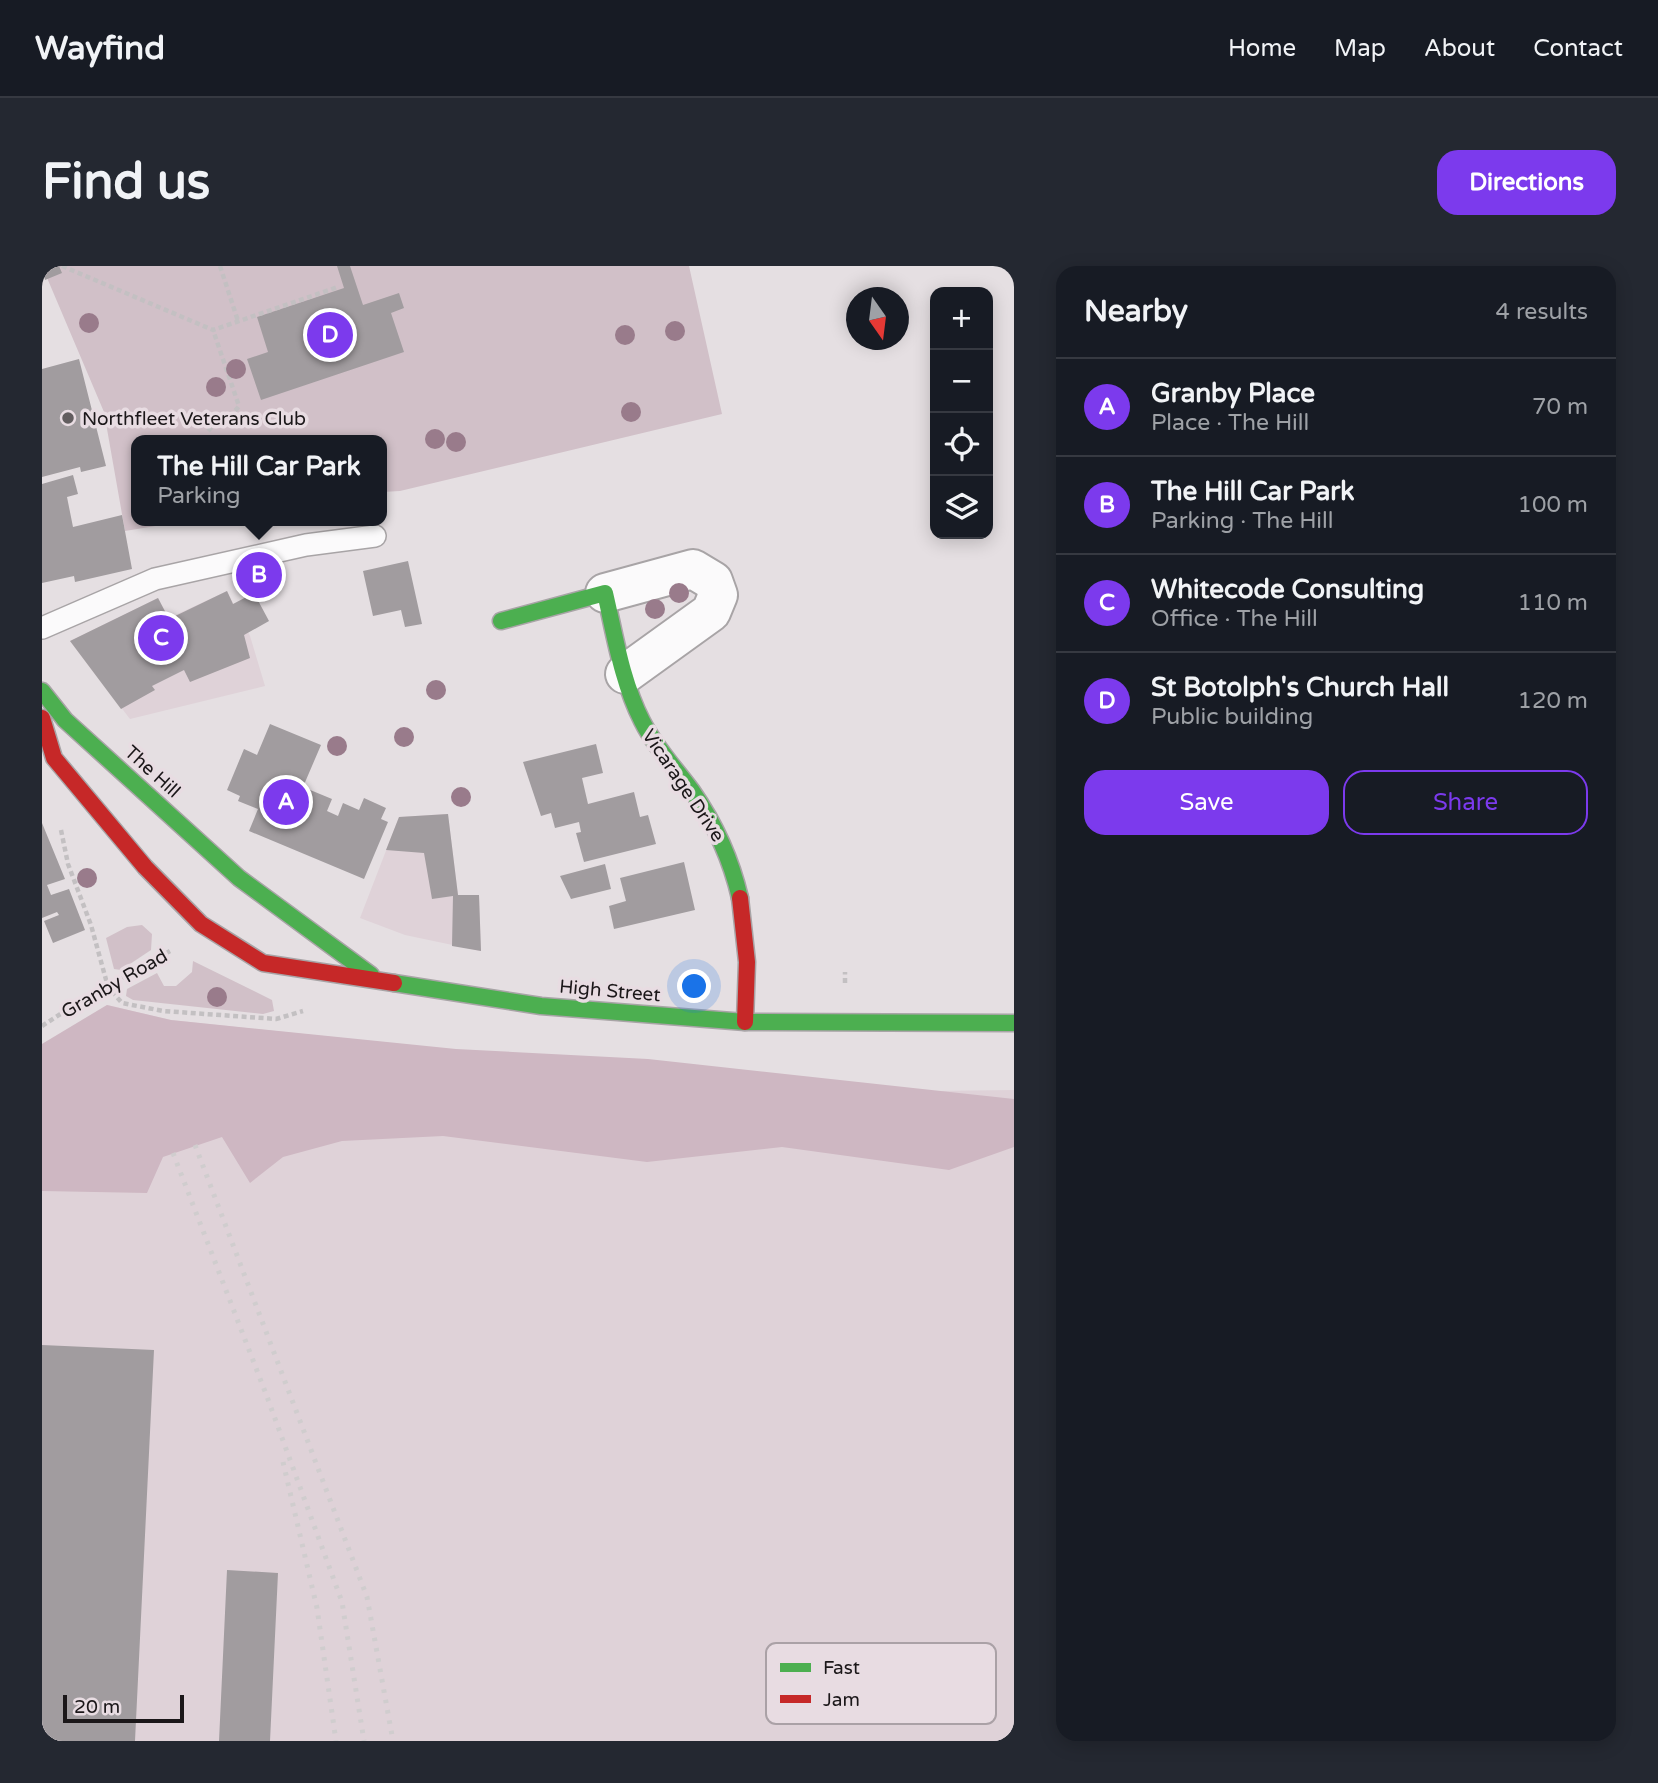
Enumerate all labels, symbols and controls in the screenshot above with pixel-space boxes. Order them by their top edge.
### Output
text: Wayfind [35,29,165,68]
text: Home [1228,34,1296,63]
text: Map [1334,34,1386,63]
text: About [1424,34,1495,63]
text: Contact [1533,34,1623,63]
button: Directions [1437,150,1616,215]
text: Find us [42,153,210,212]
north arrow [846,287,909,350]
map controls [930,287,993,539]
button: + [930,287,993,350]
text: Nearby [1084,293,1188,330]
text: 4 results [1495,298,1588,326]
pin: D [307,309,353,361]
button: − [930,350,993,413]
text: Granby Place [1151,378,1315,409]
text: A [1098,393,1116,421]
text: 70 m [1532,393,1588,421]
place label: Northfleet Veterans Club [82,408,306,430]
text: Place · The Hill [1151,409,1309,437]
marker: Northfleet Veterans Club [60,410,76,426]
button: locate [930,413,993,476]
popup [131,435,387,526]
text: The Hill Car Park [157,451,361,482]
button: layers [930,476,993,539]
text: The Hill Car Park [1151,476,1354,507]
text: Parking [157,482,241,510]
text: B [1099,491,1115,519]
text: 100 m [1518,491,1588,519]
text: Parking · The Hill [1151,507,1334,535]
pin: B [236,549,282,601]
text: Whitecode Consulting [1151,574,1424,605]
text: C [1099,589,1115,617]
text: 110 m [1518,589,1588,617]
text: Office · The Hill [1151,605,1318,633]
pin: C [138,612,184,664]
text: St Botolph's Church Hall [1151,672,1449,703]
text: D [1098,687,1116,715]
text: 120 m [1518,687,1588,715]
text: Public building [1151,703,1313,731]
street label: Vicarage Drive [637,725,729,846]
street label: The Hill [120,741,185,802]
button: Save [1084,770,1329,835]
button: Share [1343,770,1588,835]
pin: A [263,776,309,828]
street label: Granby Road [58,945,171,1023]
your location [677,969,711,1003]
street label: High Street [558,976,662,1006]
legend [766,1643,996,1724]
text: Fast [823,1657,860,1679]
text: Jam [823,1689,860,1711]
scale bar [63,1692,184,1724]
text: 20 m [74,1696,120,1718]

